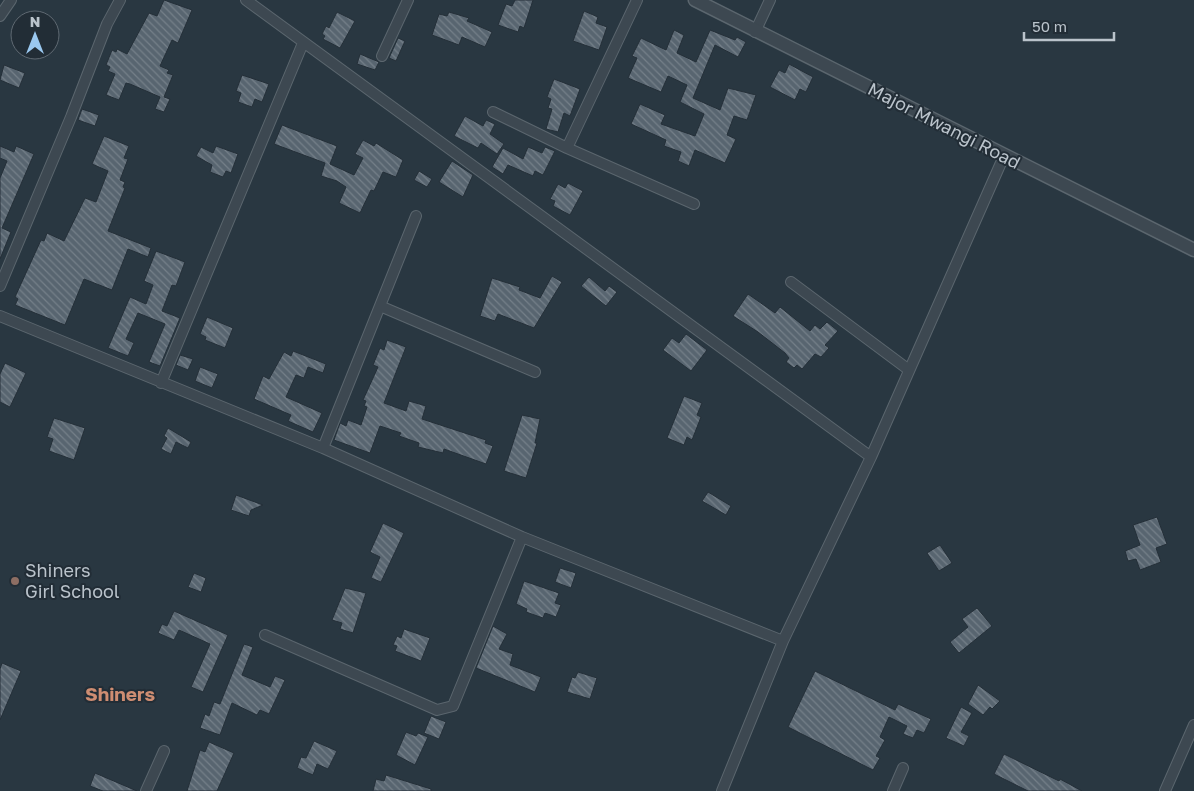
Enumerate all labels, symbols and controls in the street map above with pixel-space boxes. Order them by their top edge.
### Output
north arrow [10,10,60,60]
scale bar [1024,10,1114,42]
text: N [30,13,40,30]
text: 50 m [1032,17,1067,35]
street label: Major Mwangi Road [865,77,1024,173]
place label: Shiners Girl School [25,559,120,602]
marker: Shiners Girl School [9,575,21,587]
district label: Shiners [85,682,155,705]

